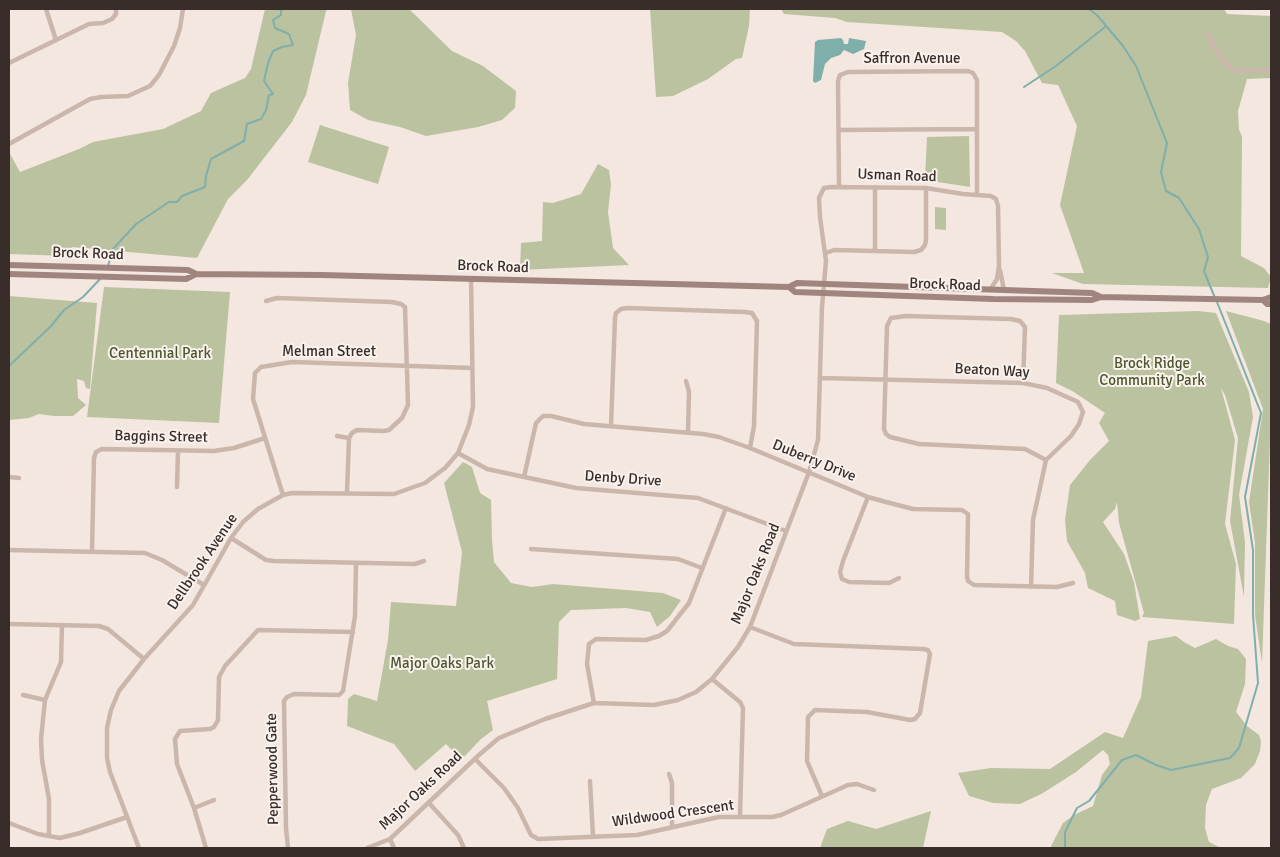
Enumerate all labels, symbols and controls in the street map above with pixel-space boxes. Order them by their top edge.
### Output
street label: Saffron Avenue [863,50,961,68]
street label: Usman Road [857,166,937,186]
street label: Brock Road [52,244,124,264]
street label: Brock Road [457,257,529,277]
street label: Brock Road [909,275,981,295]
street label: Melman Street [282,343,376,361]
park label: Centennial Park [109,345,211,363]
park label: Brock Ridge Community Park [1099,355,1205,390]
street label: Beaton Way [954,360,1030,382]
street label: Baggins Street [114,427,208,447]
street label: Duberry Drive [770,436,858,486]
street label: Denby Drive [584,467,662,491]
street label: Dellbrook Avenue [164,510,242,614]
street label: Major Oaks Road [728,521,784,627]
park label: Major Oaks Park [390,655,494,673]
street label: Pepperwood Gate [263,713,283,825]
street label: Major Oaks Road [376,748,466,834]
street label: Wildwood Crescent [611,797,735,831]

